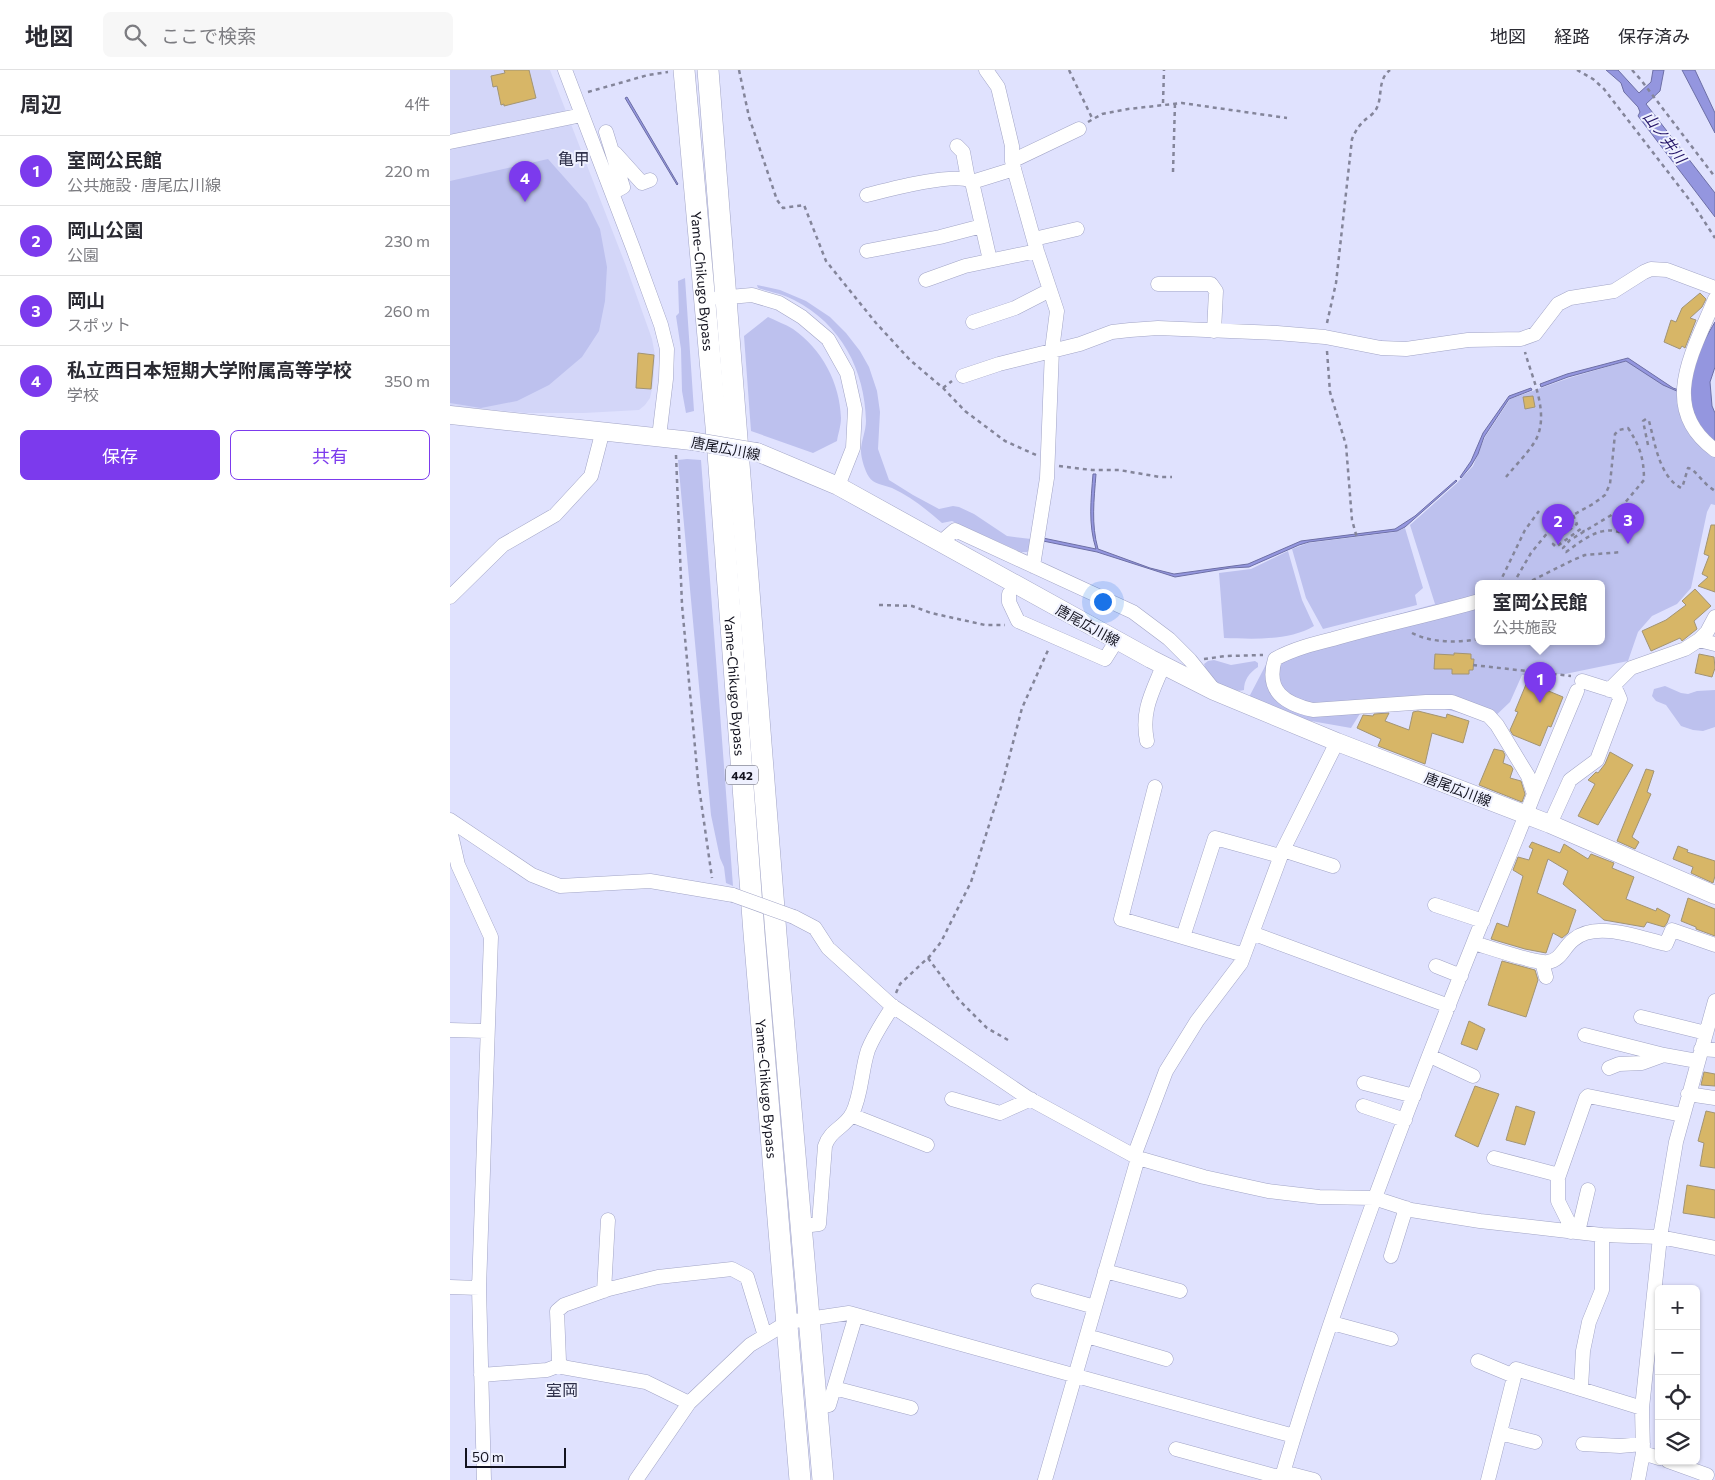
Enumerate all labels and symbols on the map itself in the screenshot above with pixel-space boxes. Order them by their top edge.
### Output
water label: 山ノ井川 [1640,108,1691,168]
district label: 亀甲 [558,149,590,168]
pin: 4 [509,161,541,202]
street label: Yame-Chikugo Bypass [688,211,718,352]
street label: 唐尾広川線 [690,433,762,463]
pin: 3 [1612,503,1644,544]
pin: 2 [1542,504,1574,545]
your location [1090,589,1116,615]
street label: 唐尾広川線 [1053,601,1123,649]
street label: Yame-Chikugo Bypass [722,615,749,756]
pin: 1 [1524,662,1556,703]
road number: 442 [726,766,758,784]
street label: 唐尾広川線 [1422,769,1494,809]
street label: Yame-Chikugo Bypass [753,1018,781,1159]
district label: 室岡 [546,1380,578,1399]
scale bar [465,1445,566,1468]

